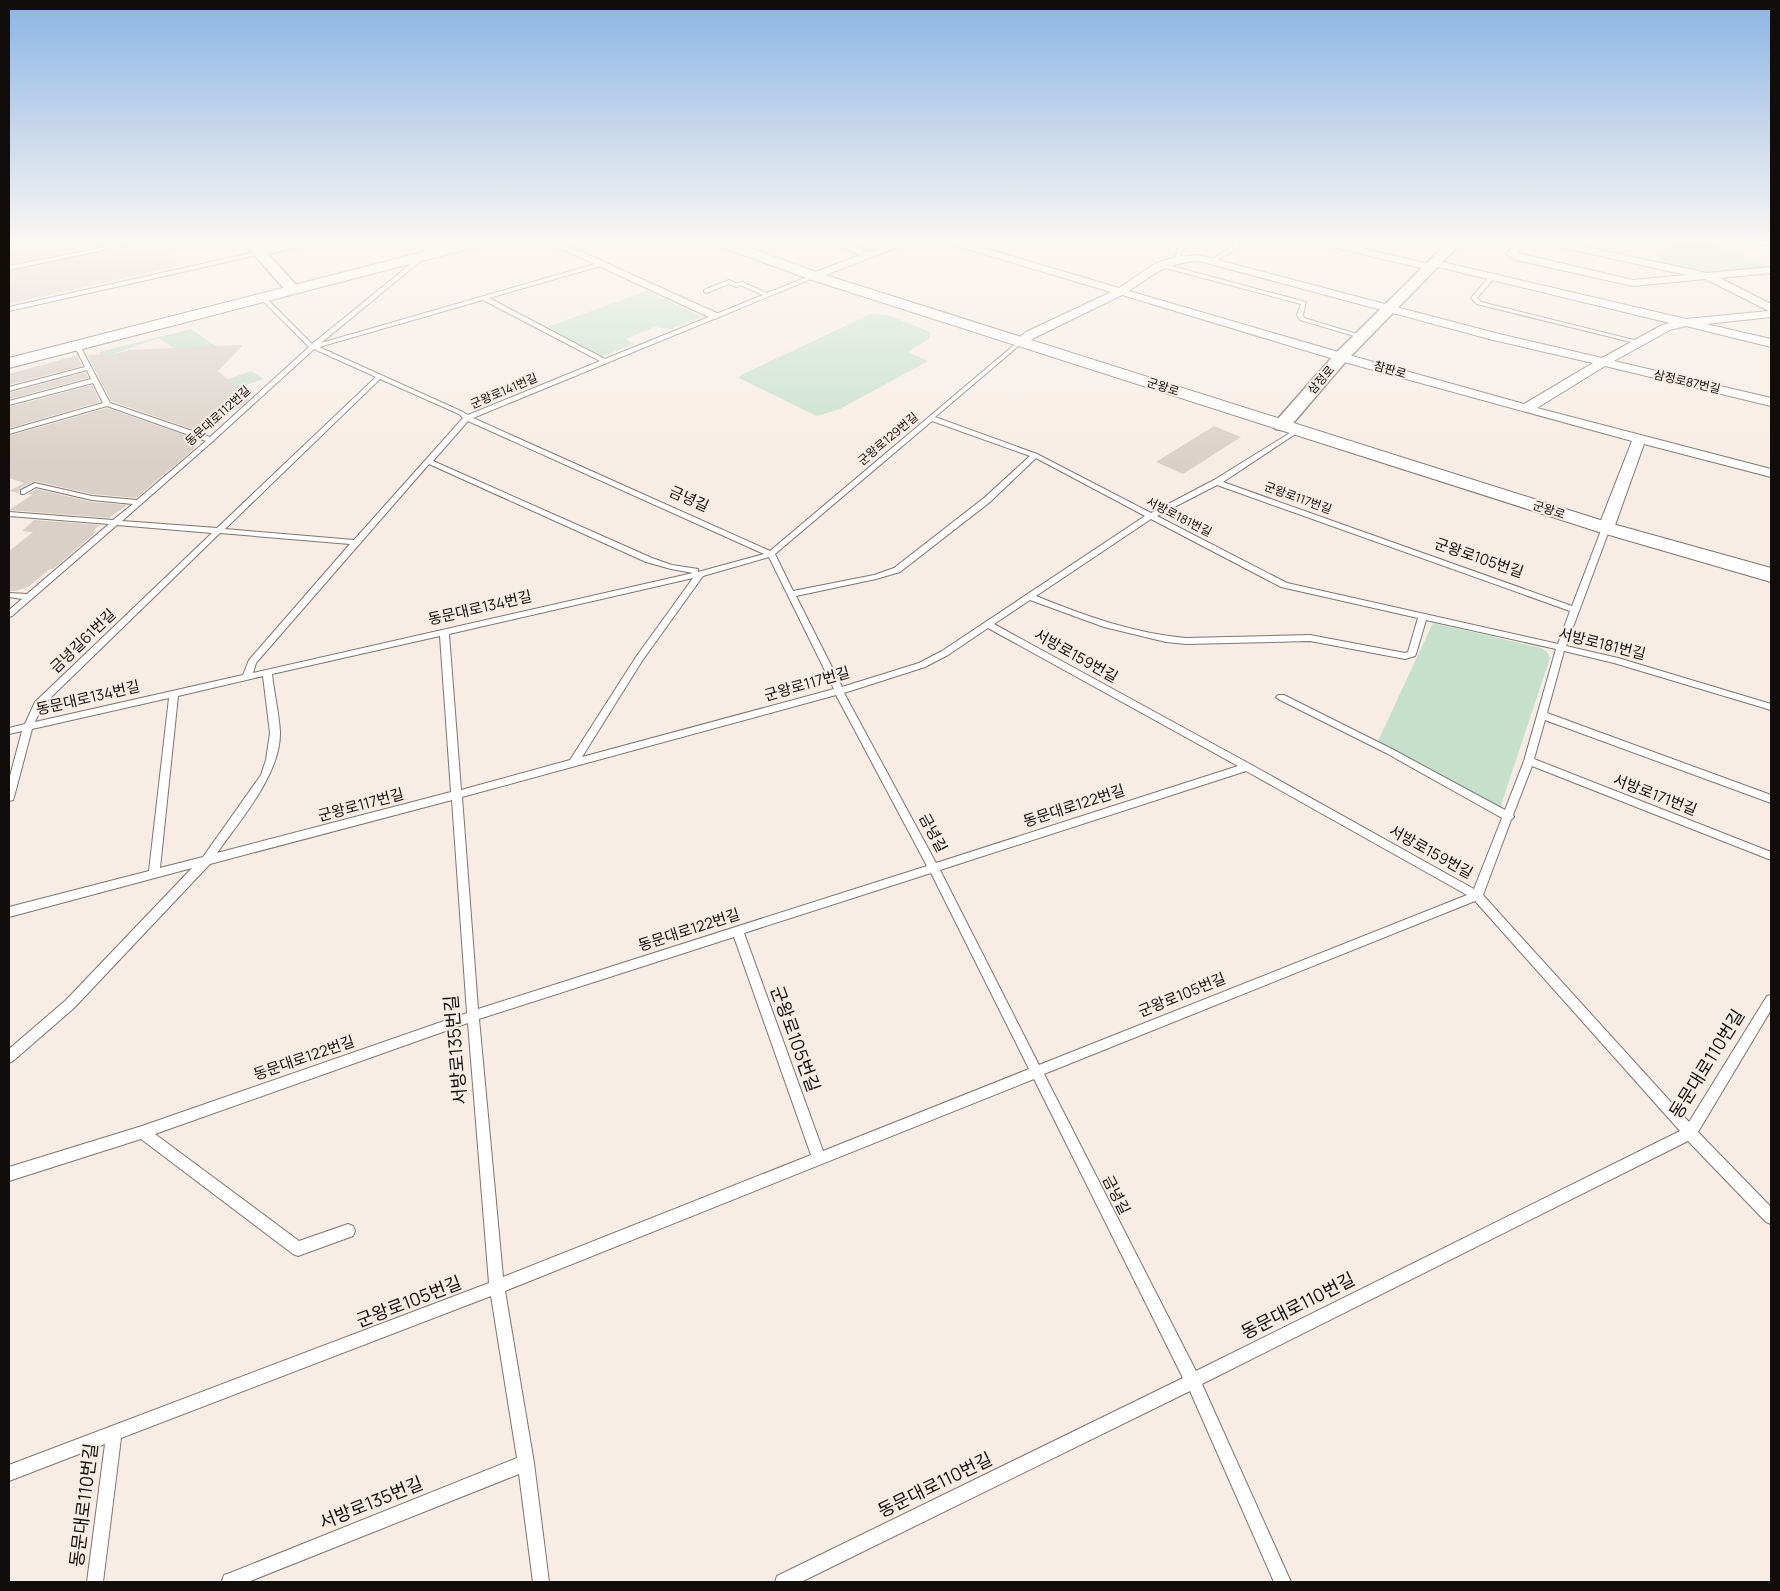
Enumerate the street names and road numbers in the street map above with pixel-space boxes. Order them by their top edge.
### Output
street label: 참판로 [1372,357,1408,382]
street label: 삼정로 [1303,362,1338,398]
street label: 삼정로87번길 [1652,366,1722,397]
street label: 군왕로141번길 [468,369,540,412]
street label: 군왕로 [1145,373,1182,400]
street label: 동문대로112번길 [181,382,254,450]
street label: 군왕로129번길 [854,408,922,469]
street label: 군왕로117번길 [1262,477,1334,518]
street label: 금녕길 [666,481,712,517]
street label: 서방로181번길 [1144,493,1215,540]
street label: 군왕로 [1531,496,1568,523]
street label: 군왕로105번길 [1432,533,1526,583]
street label: 동문대로134번길 [426,585,534,630]
street label: 금녕길61번길 [45,604,120,677]
street label: 서방로181번길 [1556,623,1648,665]
street label: 서방로159번길 [1031,624,1122,687]
street label: 군왕로117번길 [762,661,852,706]
street label: 동문대로134번길 [34,675,142,720]
street label: 서방로171번길 [1610,769,1700,820]
street label: 동문대로122번길 [1020,779,1127,832]
street label: 군왕로117번길 [316,783,406,826]
street label: 금녕길 [914,810,952,856]
street label: 서방로159번길 [1386,820,1477,883]
street label: 동문대로122번길 [635,903,742,956]
street label: 군왕로105번길 [1135,967,1229,1022]
street label: 군왕로105번길 [766,982,826,1095]
street label: 서방로135번길 [438,994,472,1106]
street label: 동문대로110번길 [1663,1004,1749,1123]
street label: 동문대로122번길 [250,1030,357,1085]
street label: 금녕길 [1098,1172,1135,1218]
street label: 동문대로110번길 [1237,1266,1358,1344]
street label: 군왕로105번길 [352,1270,465,1332]
street label: 동문대로110번길 [64,1442,102,1568]
street label: 동문대로110번길 [873,1446,996,1522]
street label: 서방로135번길 [315,1470,426,1534]

